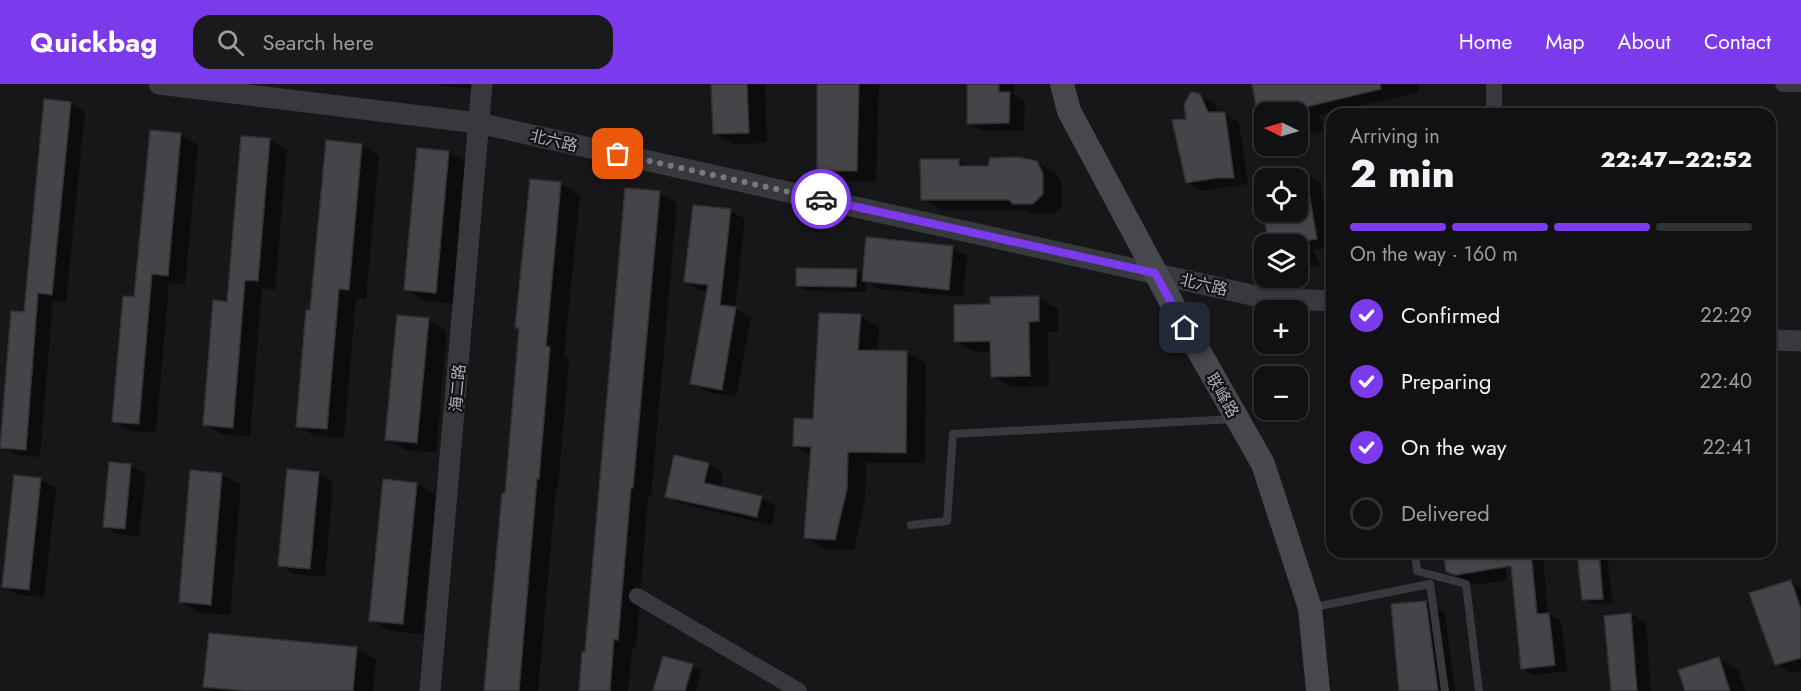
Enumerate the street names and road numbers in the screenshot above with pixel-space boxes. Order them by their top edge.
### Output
street label: 北六路 [528,124,580,157]
street label: 北六路 [1178,268,1230,301]
street label: 海二路 [444,363,471,413]
street label: 联峰路 [1201,369,1245,422]

